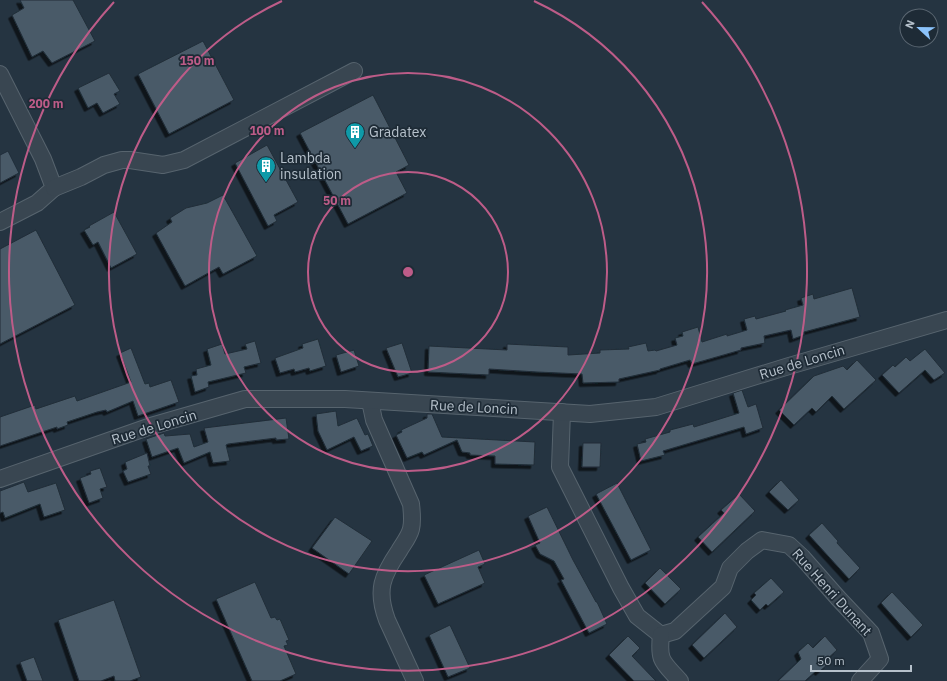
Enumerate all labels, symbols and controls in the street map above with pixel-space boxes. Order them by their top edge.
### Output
north arrow [899,8,939,48]
text: N [902,18,918,31]
text: 150 m [179,53,215,68]
text: 200 m [28,96,64,111]
building icon: Gradatex [344,121,366,149]
text: 100 m [249,123,285,138]
place label: Gradatex [369,123,426,141]
place label: Lambda insulation [280,149,342,183]
building icon: Lambda insulation [255,155,277,183]
text: 50 m [323,193,351,208]
centre of rings [401,265,415,279]
street label: Rue de Loncin [757,341,847,383]
street label: Rue de Loncin [430,396,518,418]
street label: Rue de Loncin [109,406,199,448]
street label: Rue Henri Dunant [788,545,876,639]
scale bar [811,647,911,673]
text: 50 m [817,653,845,668]

